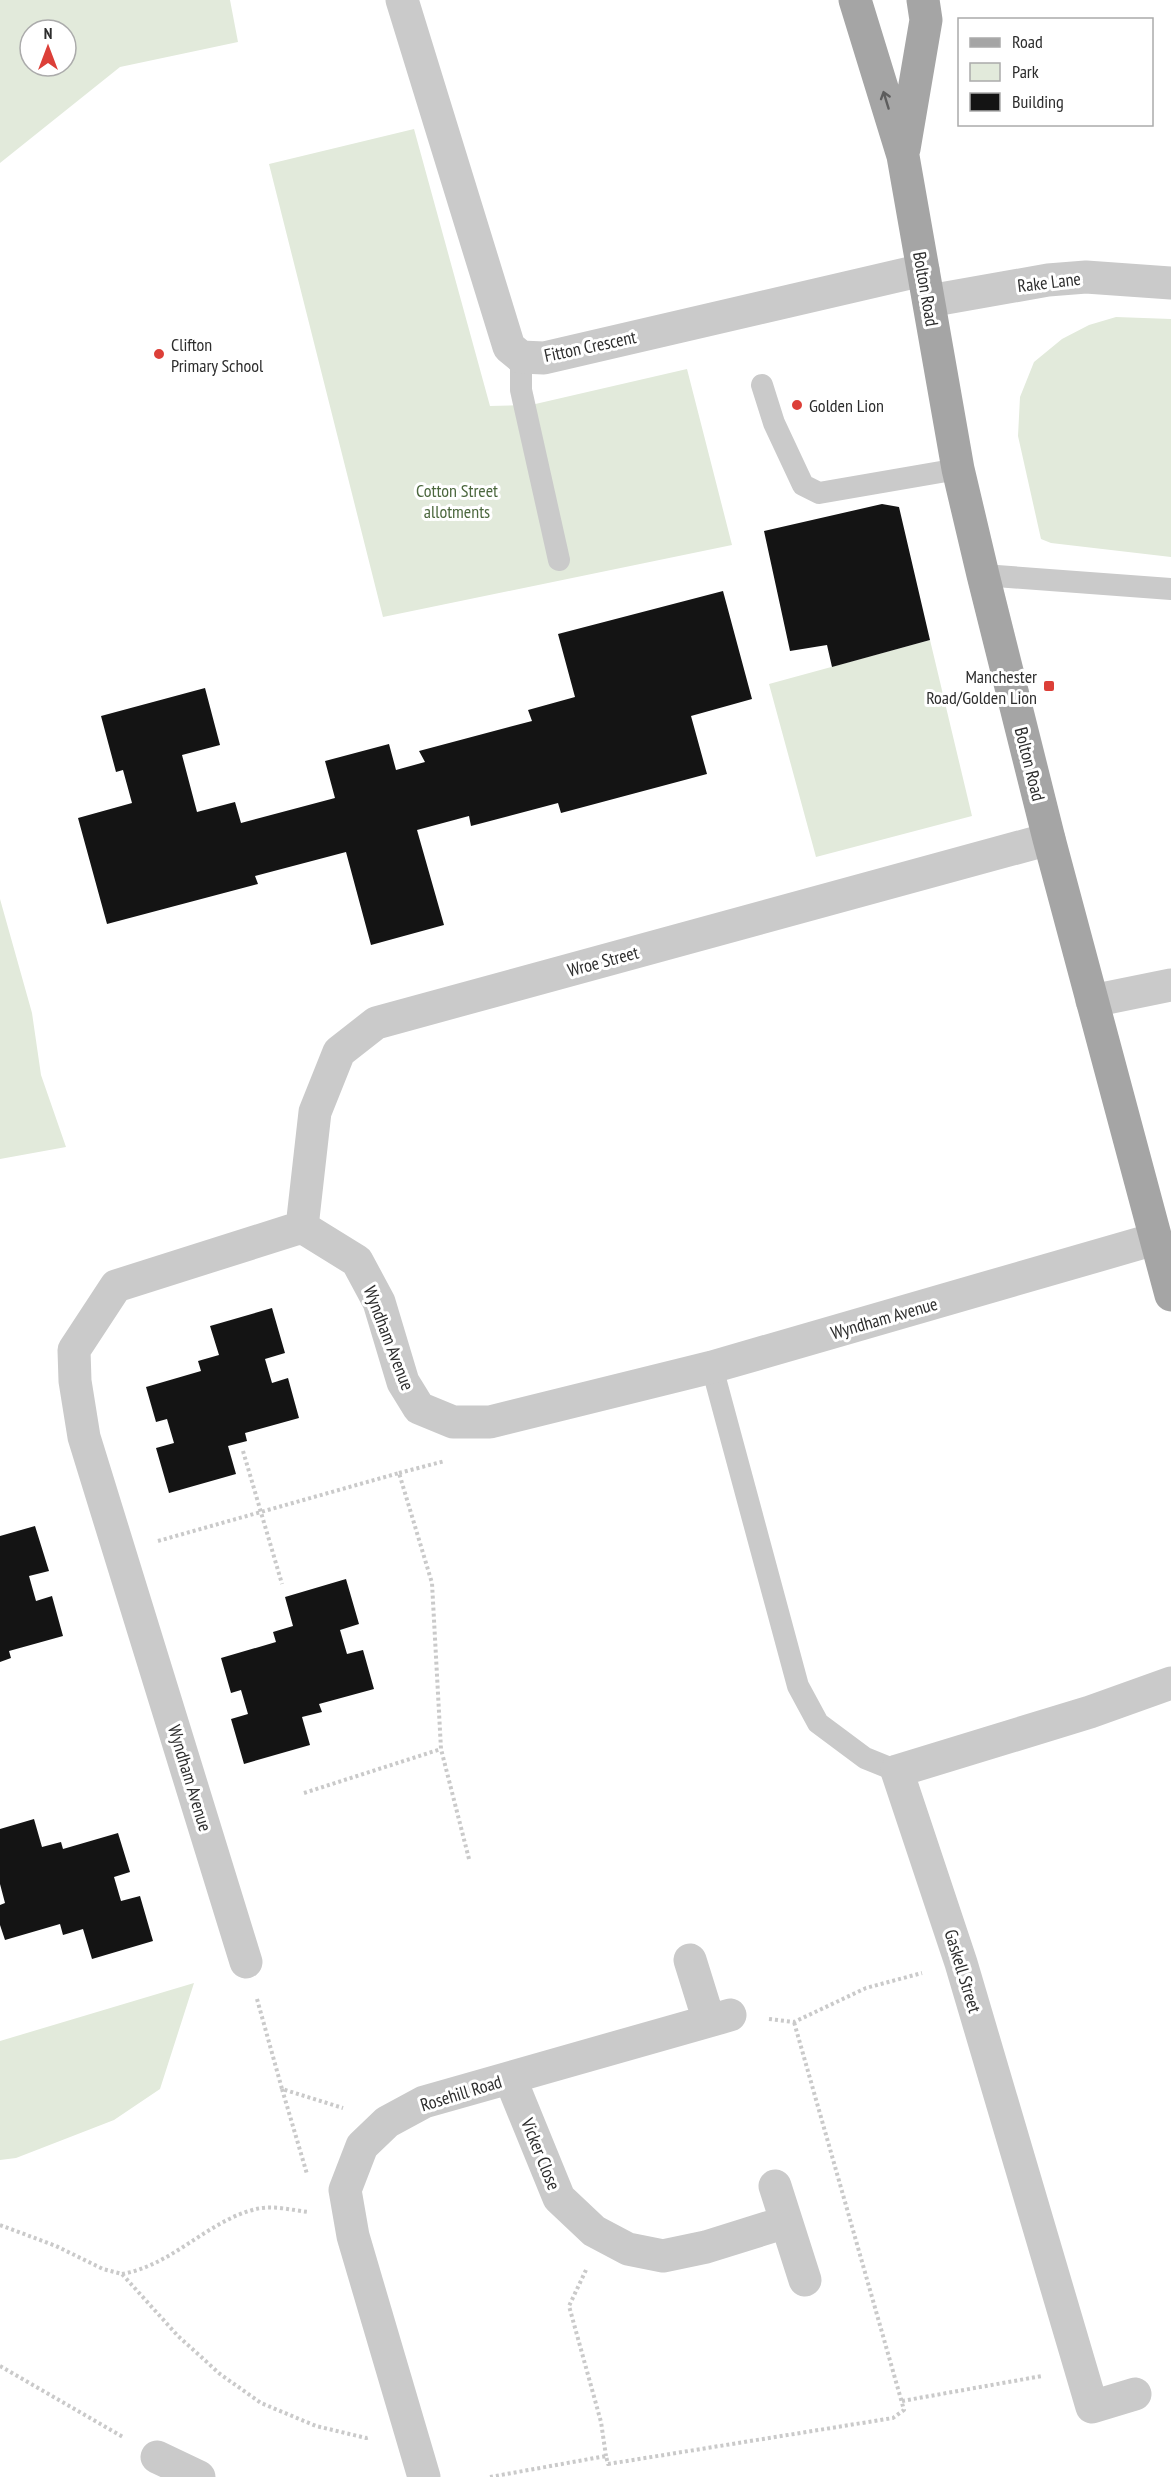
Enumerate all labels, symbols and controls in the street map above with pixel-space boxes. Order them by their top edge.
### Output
north arrow [18,18,78,78]
legend [958,18,1153,126]
text: N [44,23,52,43]
text: Road [1012,30,1043,53]
text: Park [1012,60,1039,83]
text: Building [1012,90,1064,113]
one-way arrow [880,91,891,110]
street label: Bolton Road [908,250,944,328]
street label: Rake Lane [1016,267,1082,297]
street label: Fitton Crescent [542,325,638,367]
place label: Clifton Primary School [171,333,264,377]
marker: Clifton Primary School [152,347,166,361]
place label: Golden Lion [809,394,884,417]
marker: Golden Lion [790,398,804,412]
park label: Cotton Street allotments [416,479,498,523]
place label: Manchester Road/Golden Lion [926,665,1037,709]
marker: Manchester Road/Golden Lion [1042,679,1056,693]
street label: Bolton Road [1010,725,1050,803]
street label: Wroe Street [565,940,641,982]
street label: Wyndham Avenue [359,1283,419,1393]
street label: Wyndham Avenue [828,1292,940,1344]
street label: Wyndham Avenue [163,1722,217,1834]
street label: Gaskell Street [939,1927,987,2015]
street label: Rosehill Road [417,2070,505,2116]
street label: Vicker Close [516,2114,566,2193]

